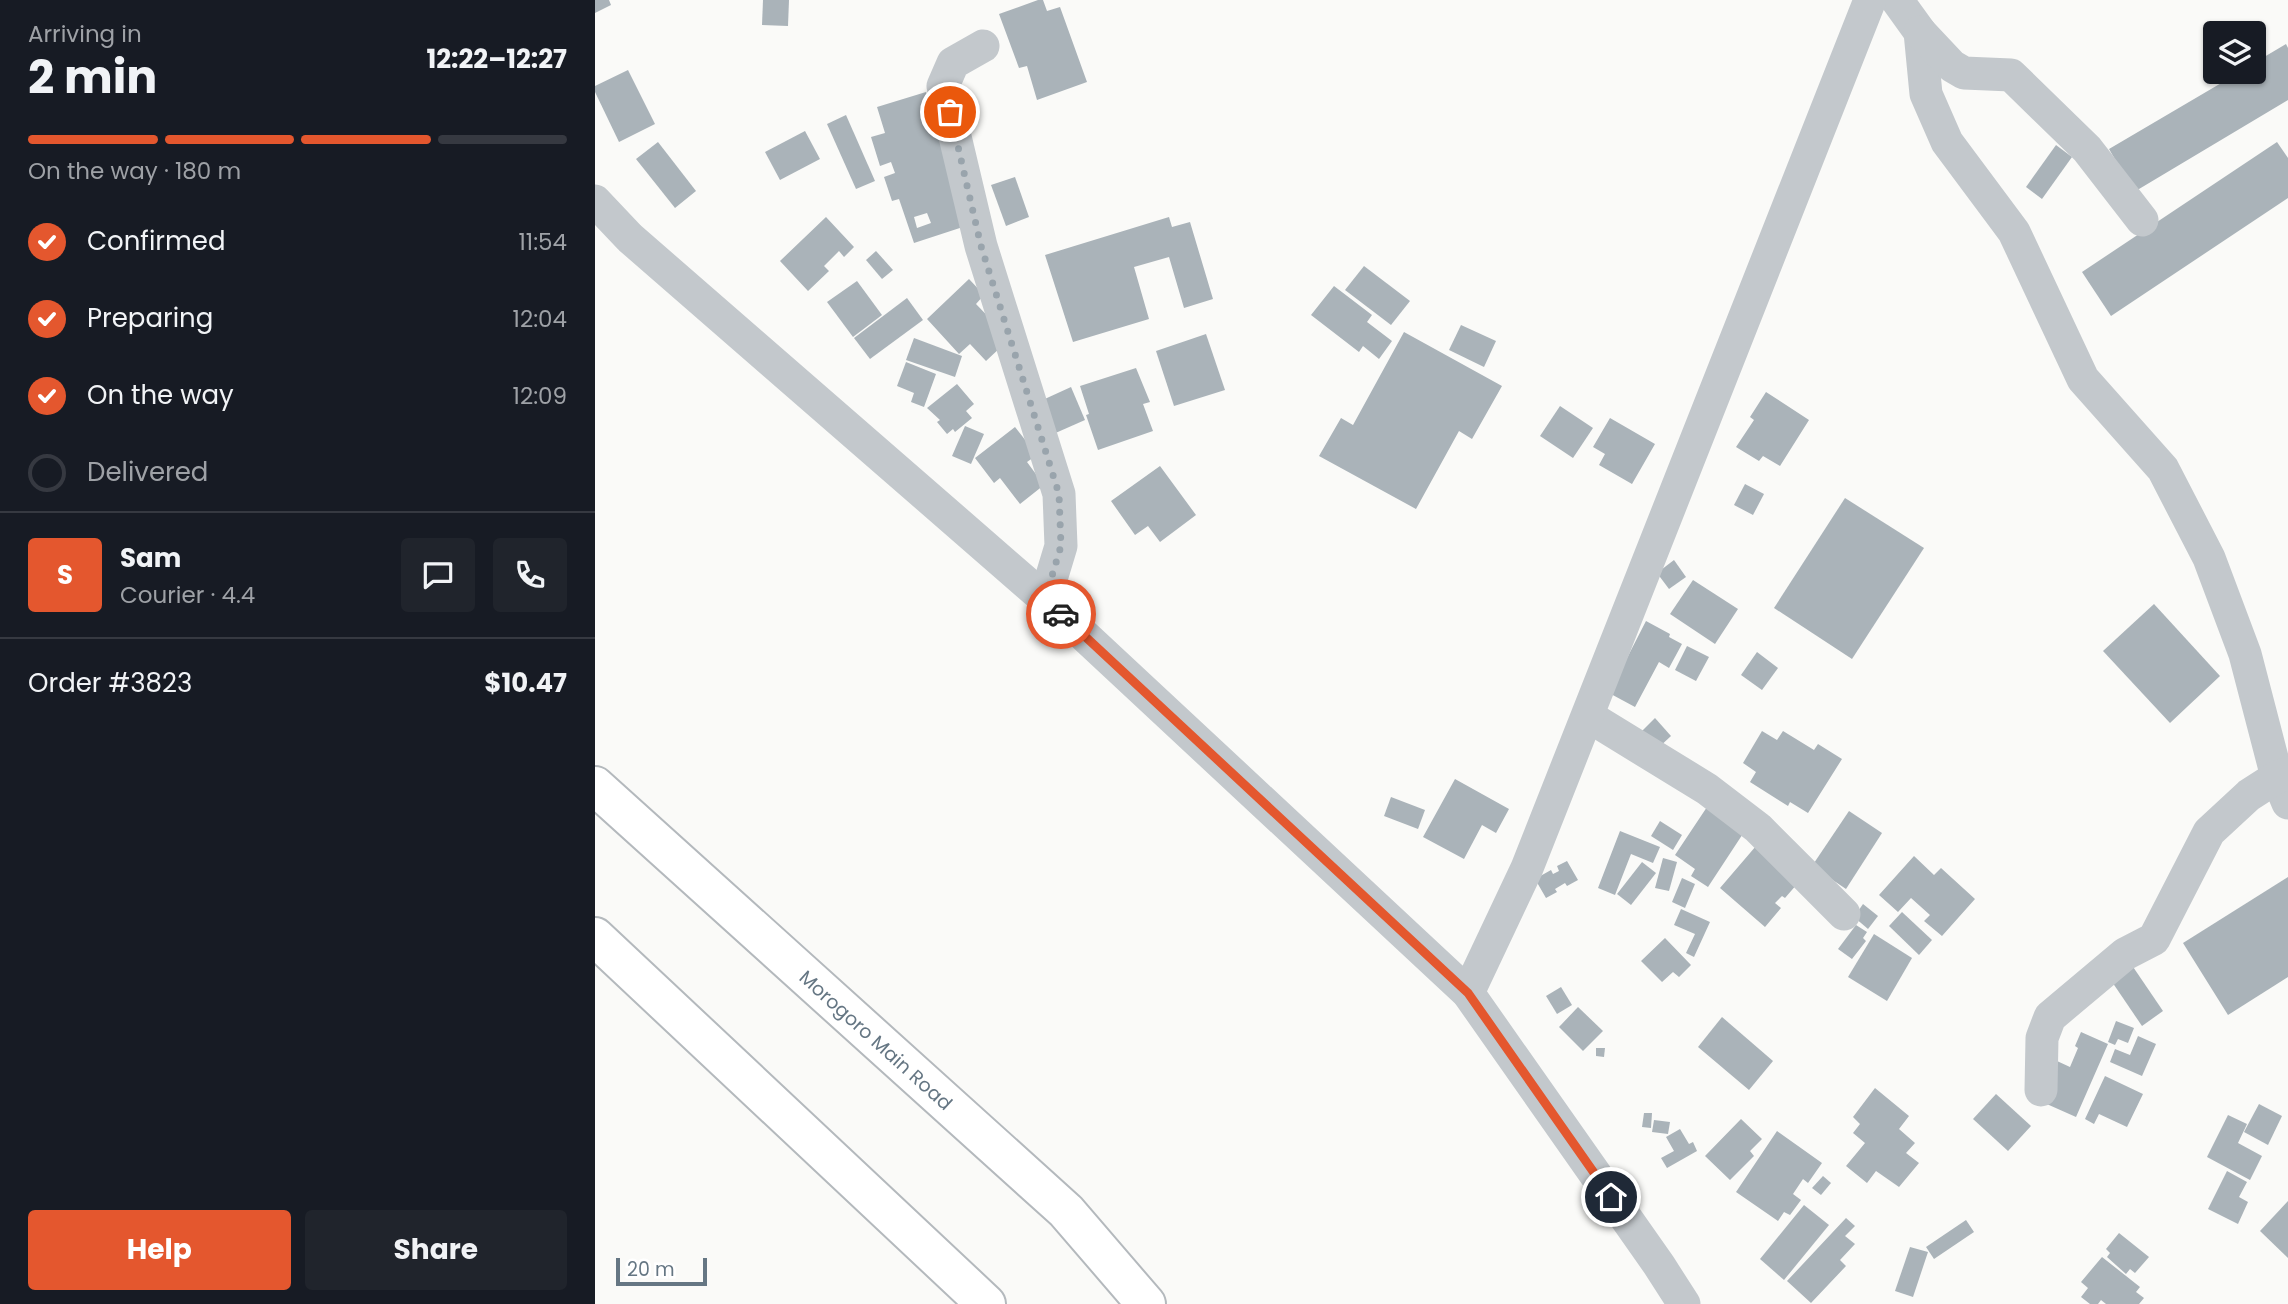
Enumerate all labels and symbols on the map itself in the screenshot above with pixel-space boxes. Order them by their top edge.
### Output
pin [920,82,980,142]
courier [1026,579,1096,649]
street label: Morogoro Main Road [793,964,958,1117]
pin [1581,1167,1641,1227]
scale bar [616,1255,707,1287]

